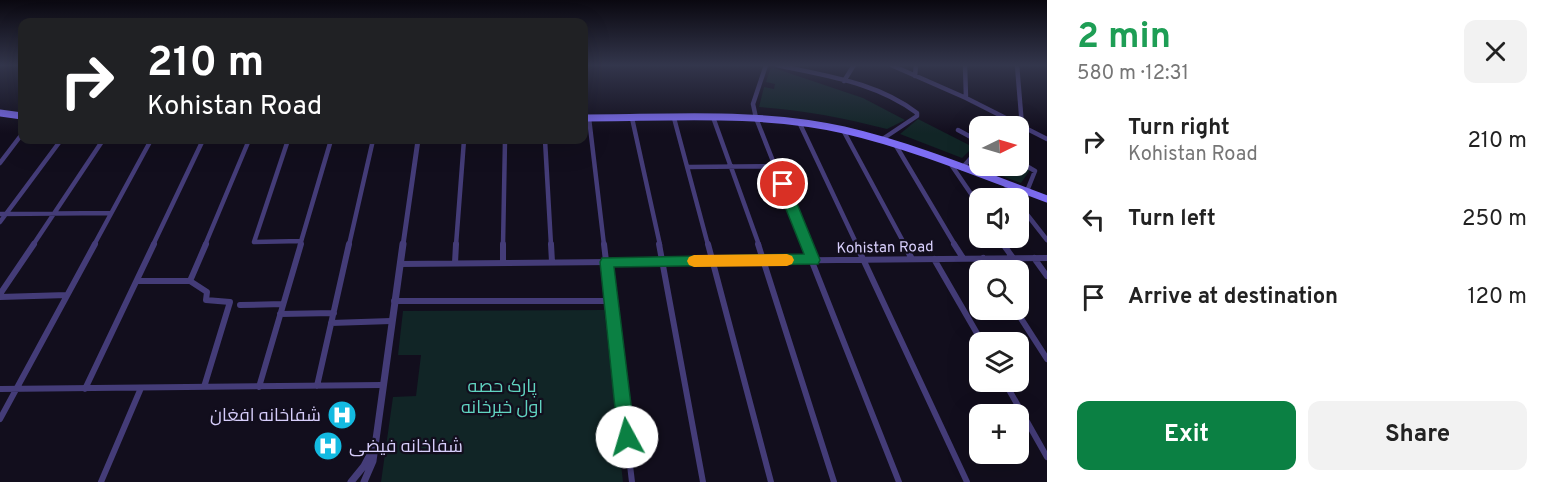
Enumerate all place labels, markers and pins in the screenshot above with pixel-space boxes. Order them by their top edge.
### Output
pin [757,158,808,209]
hospital icon: شفاخانه افغان [326,399,358,431]
place label: شفاخانه افغان [210,405,321,428]
hospital icon: شفاخانه فیضی [312,430,344,462]
place label: شفاخانه فیضی [349,436,463,459]

